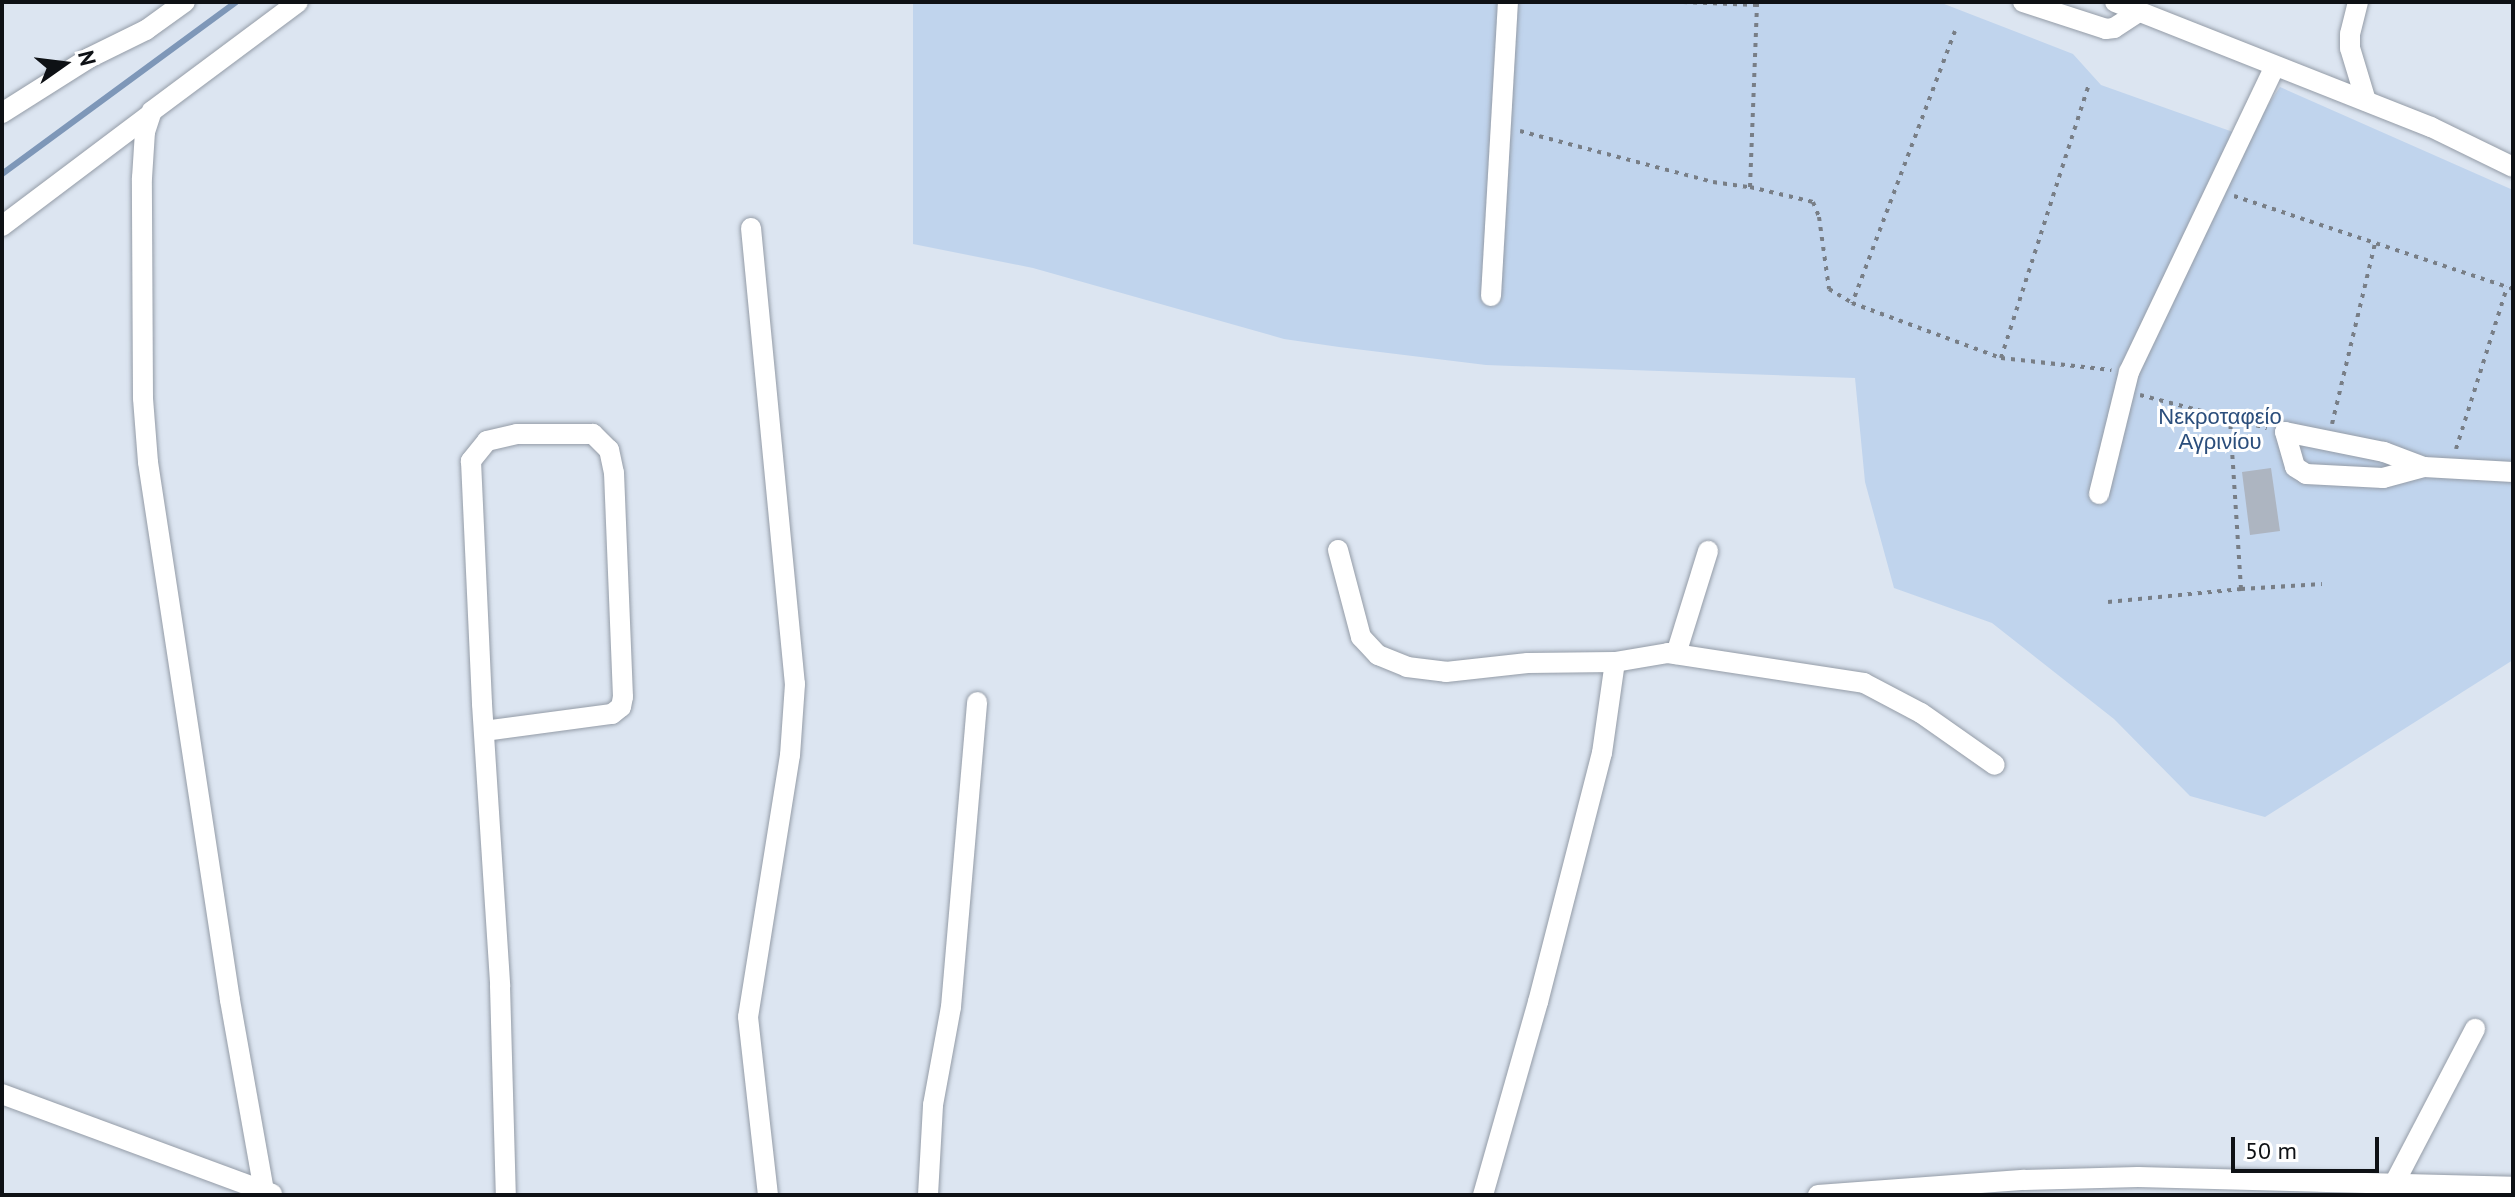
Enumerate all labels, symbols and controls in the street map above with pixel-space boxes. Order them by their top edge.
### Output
north arrow [24,24,104,104]
text: N [72,48,103,69]
park label: Νεκροταφείο Αγρινίου [2158,403,2282,454]
scale bar [2235,1121,2383,1171]
text: 50 m [2245,1135,2297,1166]

